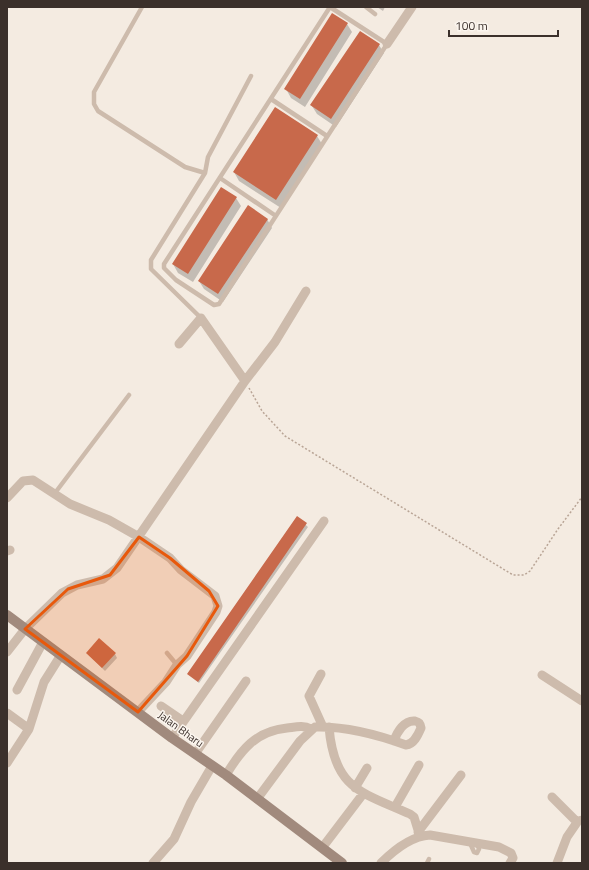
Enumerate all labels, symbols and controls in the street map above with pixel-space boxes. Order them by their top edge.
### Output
scale bar [449,12,558,38]
text: 100 m [455,16,488,35]
street label: Jalan Bharu [155,707,207,751]

